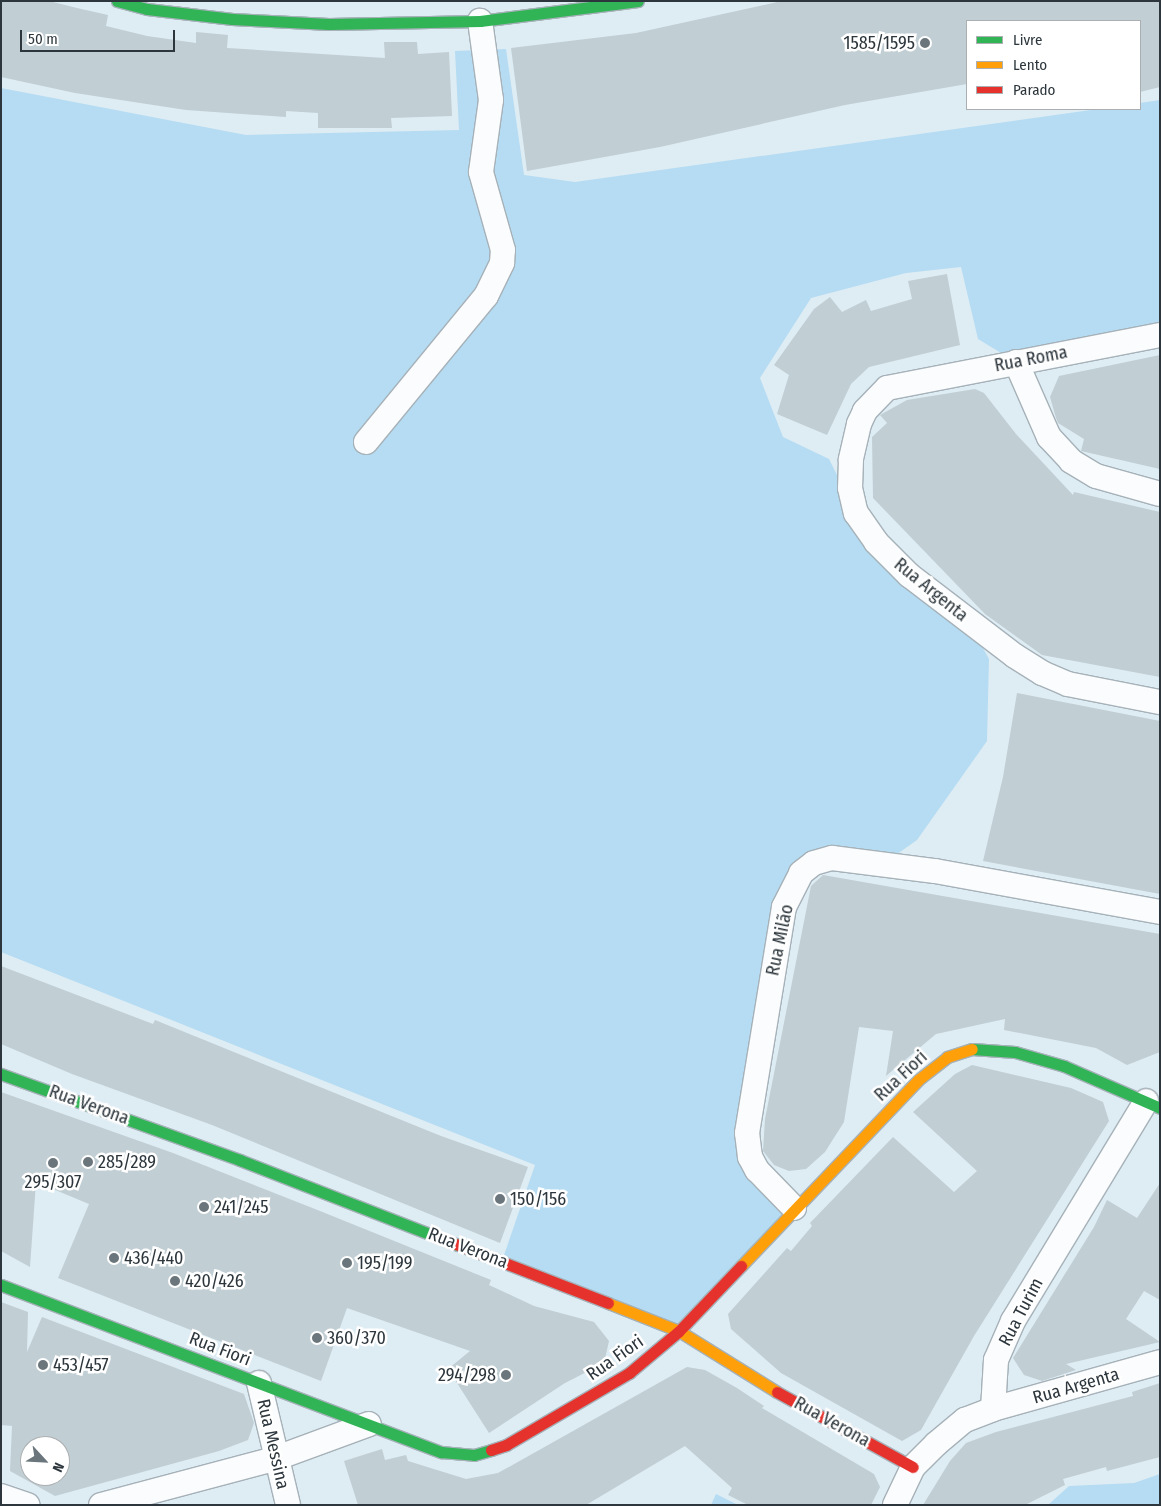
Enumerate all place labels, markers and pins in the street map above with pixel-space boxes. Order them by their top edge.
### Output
place label: 1585/1595 [843,32,915,54]
marker: 1585/1595 [919,37,931,49]
place label: 285/289 [98,1151,156,1173]
marker: 285/289 [82,1156,94,1168]
marker: 295/307 [47,1157,59,1169]
place label: 295/307 [25,1171,81,1193]
place label: 150/156 [510,1188,566,1210]
marker: 150/156 [494,1193,506,1205]
place label: 241/245 [214,1196,268,1218]
marker: 241/245 [198,1201,210,1213]
place label: 436/440 [124,1247,183,1269]
marker: 436/440 [108,1252,120,1264]
place label: 195/199 [357,1252,413,1274]
marker: 195/199 [341,1257,353,1269]
place label: 420/426 [185,1270,244,1292]
marker: 420/426 [169,1275,181,1287]
place label: 360/370 [327,1327,386,1349]
marker: 360/370 [311,1332,323,1344]
place label: 453/457 [53,1354,109,1376]
marker: 453/457 [37,1359,49,1371]
place label: 294/298 [438,1364,496,1386]
marker: 294/298 [500,1369,512,1381]

